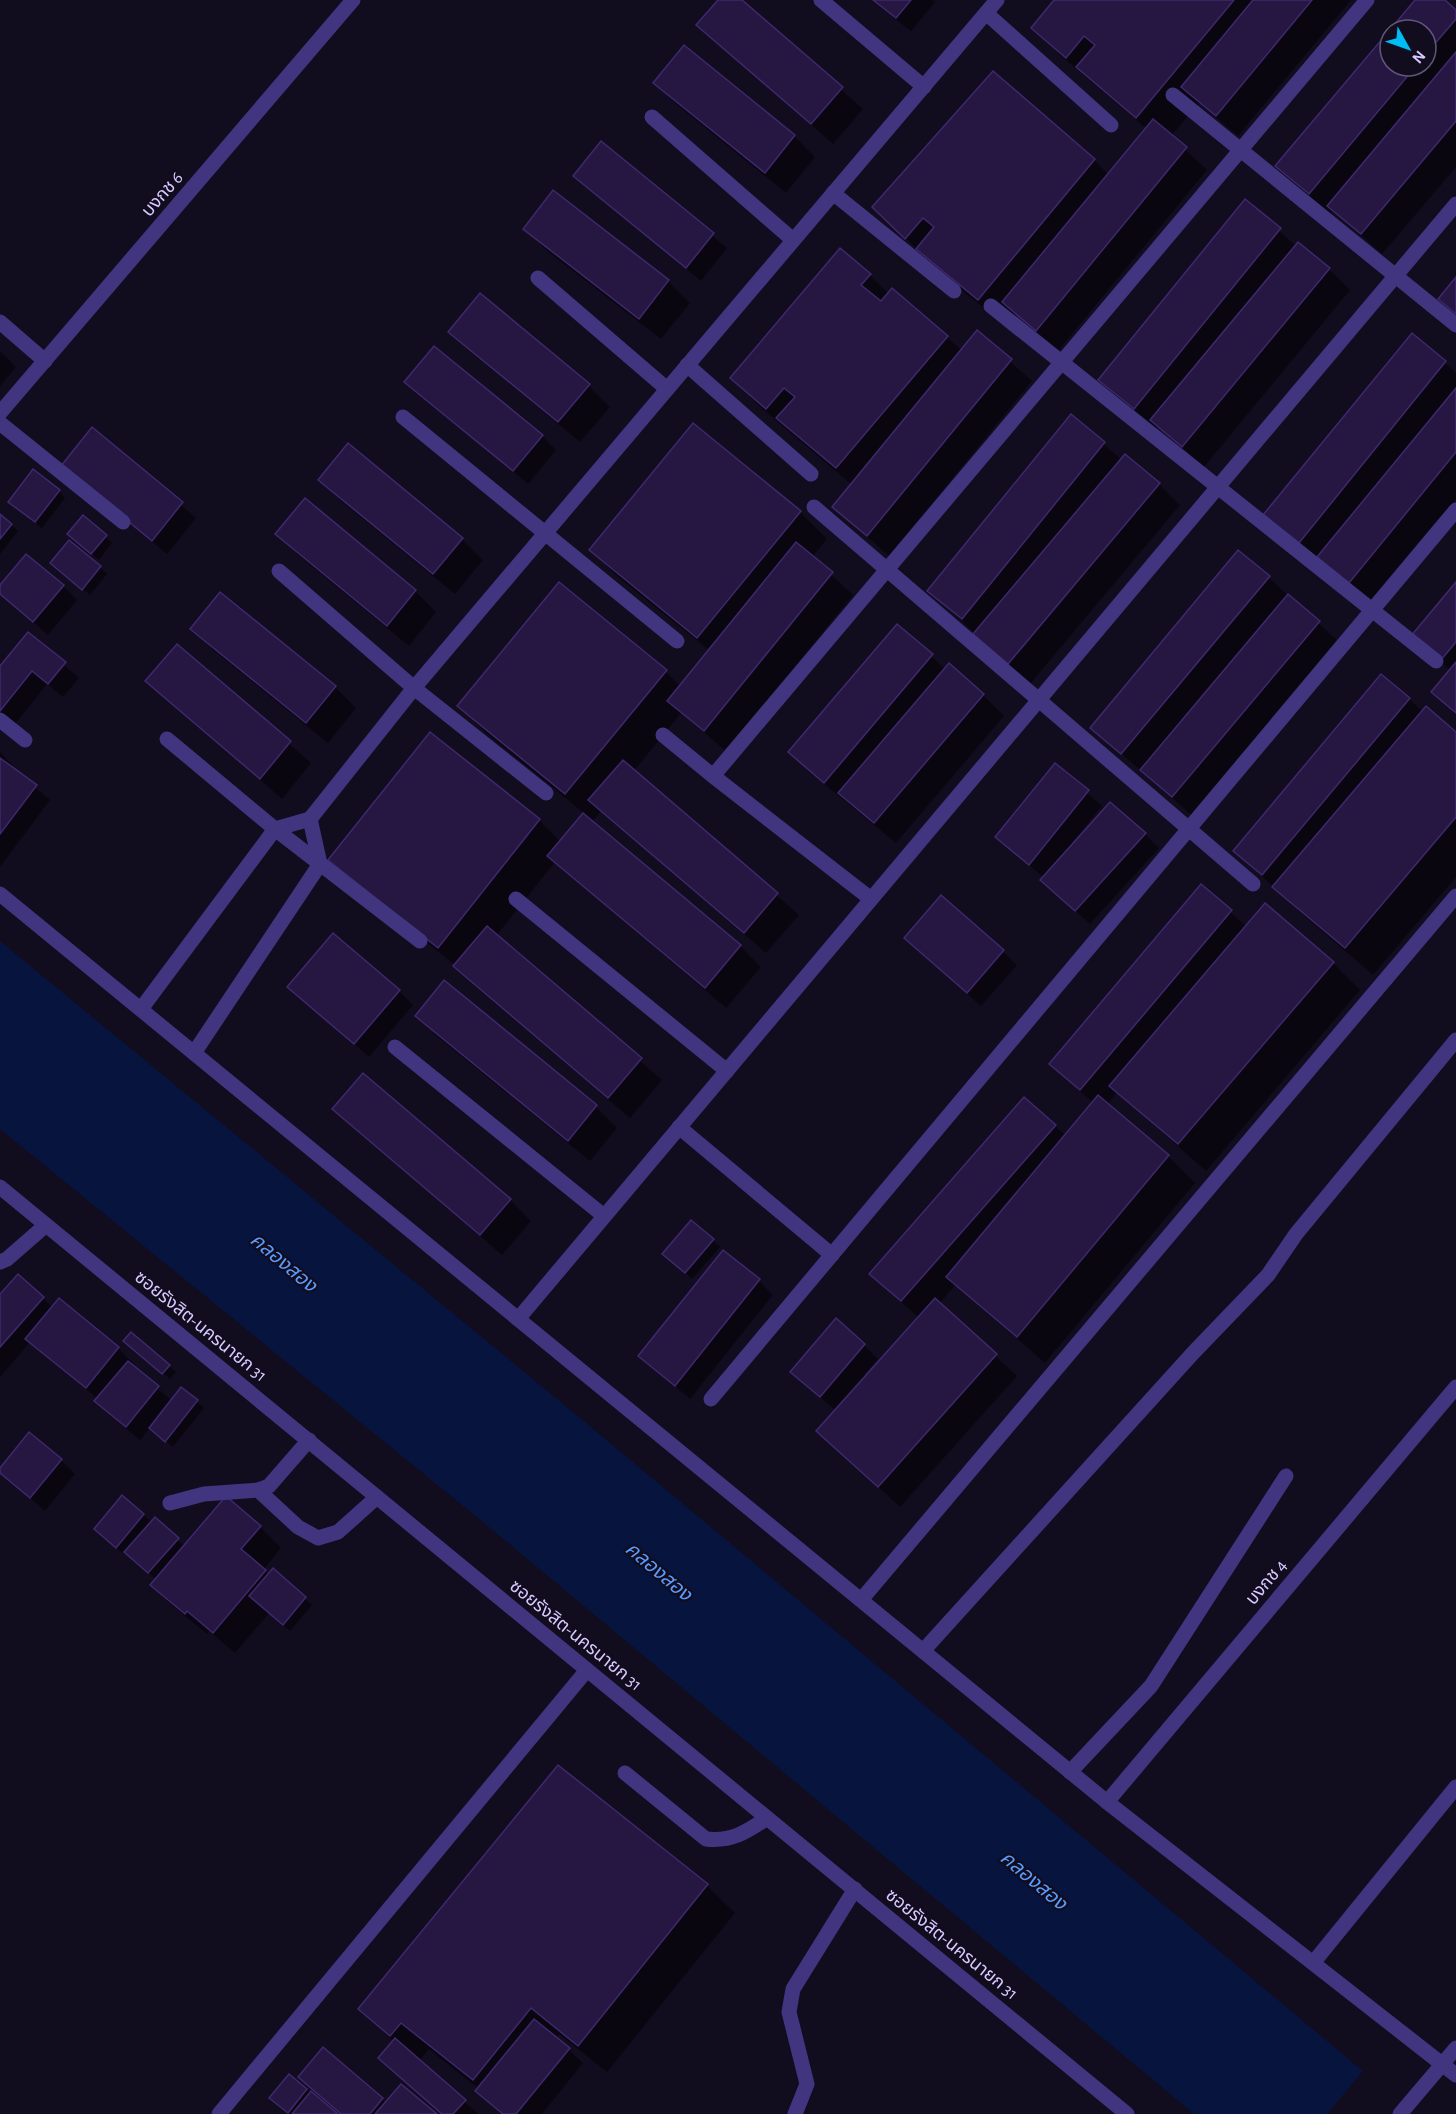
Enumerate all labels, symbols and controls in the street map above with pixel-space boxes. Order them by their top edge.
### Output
north arrow [1378,18,1438,78]
text: N [1409,48,1428,66]
street label: บงกช 6 [139,169,187,220]
water label: คลองสอง [246,1230,321,1297]
street label: ซอยรังสิต-นครนายก 31 [131,1267,270,1385]
water label: คลองสอง [621,1539,696,1606]
street label: บงกช 4 [1243,1556,1291,1609]
street label: ซอยรังสิต-นครนายก 31 [506,1576,645,1694]
water label: คลองสอง [996,1848,1071,1915]
street label: ซอยรังสิต-นครนายก 31 [882,1885,1021,2003]

